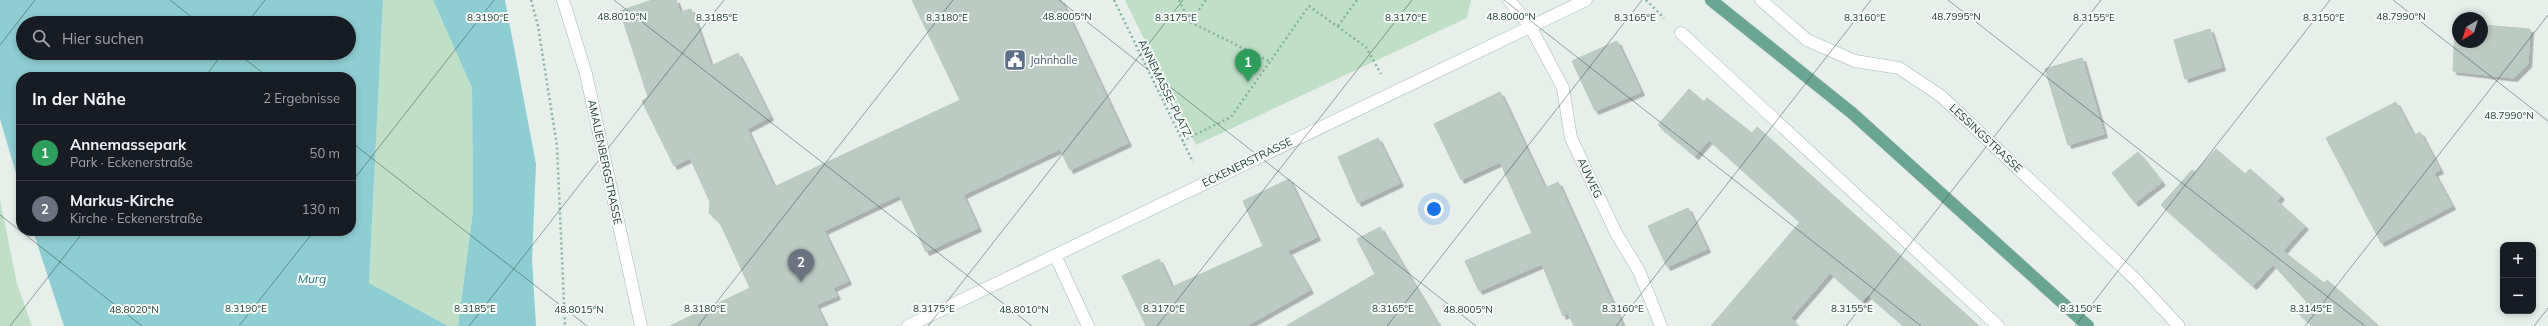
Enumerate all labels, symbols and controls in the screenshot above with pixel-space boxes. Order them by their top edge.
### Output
text: 48.8010°N [597,10,647,23]
text: 48.8005°N [1042,10,1092,23]
text: 48.8000°N [1486,10,1536,23]
text: 48.7995°N [1931,10,1981,23]
text: 48.7990°N [2376,10,2426,23]
text: 8.3190°E [467,11,509,24]
text: 8.3185°E [696,11,738,24]
text: 8.3180°E [926,11,968,24]
text: 8.3175°E [1155,11,1197,24]
text: 8.3170°E [1385,11,1427,24]
text: 8.3165°E [1614,11,1656,24]
text: 8.3160°E [1844,11,1886,24]
text: 8.3155°E [2073,11,2115,24]
text: 8.3150°E [2303,11,2345,24]
north arrow [2452,12,2488,48]
search box [16,16,356,60]
icon: search [30,27,52,49]
text: Hier suchen [62,29,144,48]
street label: ANNEMASSE-PLATZ [1135,37,1195,139]
public building icon: Jahnhalle [1002,47,1028,73]
pin: 1 [1235,49,1261,82]
place label: Jahnhalle [1030,53,1077,67]
text: In der Nähe [32,88,126,109]
text: 2 Ergebnisse [263,90,340,106]
street label: AMALIENBERGSTRASSE [585,98,625,226]
street label: LESSINGSTRASSE [1947,101,2025,175]
text: 48.7990°N [2484,109,2534,122]
street label: ECKENERSTRASSE [1200,134,1294,190]
text: Annemassepark [70,135,186,154]
text: 1 [41,145,49,161]
text: 50 m [310,145,340,161]
text: Park · Eckenerstraße [70,154,193,170]
street label: AUWEG [1575,156,1605,200]
text: Markus-Kirche [70,191,174,210]
your location [1424,199,1444,219]
text: 2 [41,201,49,217]
text: 130 m [302,201,340,217]
text: Kirche · Eckenerstraße [70,210,203,226]
map controls [2500,242,2536,314]
button: + [2500,242,2536,278]
pin: 2 [788,249,814,282]
water label: Murg [298,271,326,286]
button: − [2500,278,2536,314]
text: 8.3190°E [225,302,267,315]
text: 8.3185°E [454,302,496,315]
text: 8.3180°E [684,302,726,315]
text: 8.3175°E [913,302,955,315]
text: 8.3170°E [1143,302,1185,315]
text: 8.3165°E [1372,302,1414,315]
text: 8.3160°E [1602,302,1644,315]
text: 8.3155°E [1831,302,1873,315]
text: 8.3150°E [2060,302,2102,315]
text: 8.3145°E [2290,302,2332,315]
text: 48.8020°N [109,303,159,316]
text: 48.8015°N [554,303,604,316]
text: 48.8010°N [999,303,1049,316]
text: 48.8005°N [1443,303,1493,316]

